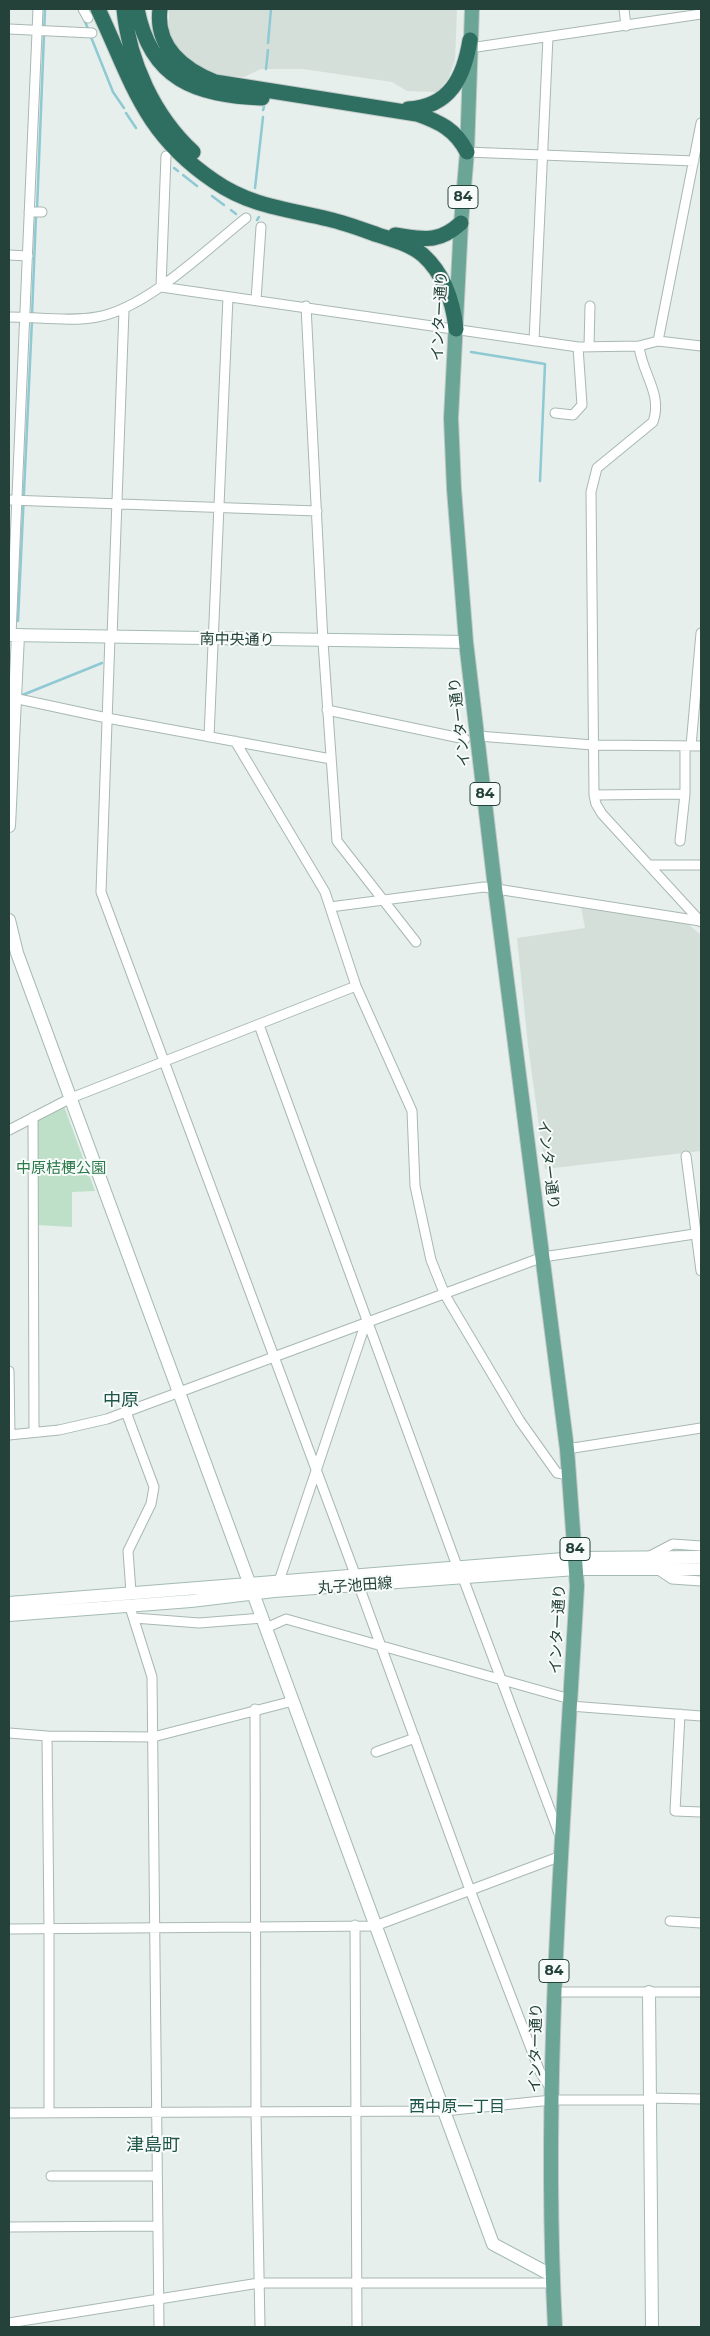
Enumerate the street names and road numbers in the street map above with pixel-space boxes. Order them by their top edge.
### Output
road number: 84 [448,186,478,208]
street label: インター通り [429,271,451,361]
street label: 南中央通り [199,630,275,650]
street label: インター通り [446,676,474,768]
road number: 84 [470,782,500,806]
street label: インター通り [534,1119,562,1211]
road number: 84 [560,1538,590,1560]
street label: 丸子池田線 [317,1574,393,1598]
street label: インター通り [547,1584,569,1674]
road number: 84 [539,1960,569,1982]
street label: インター通り [526,2003,546,2093]

